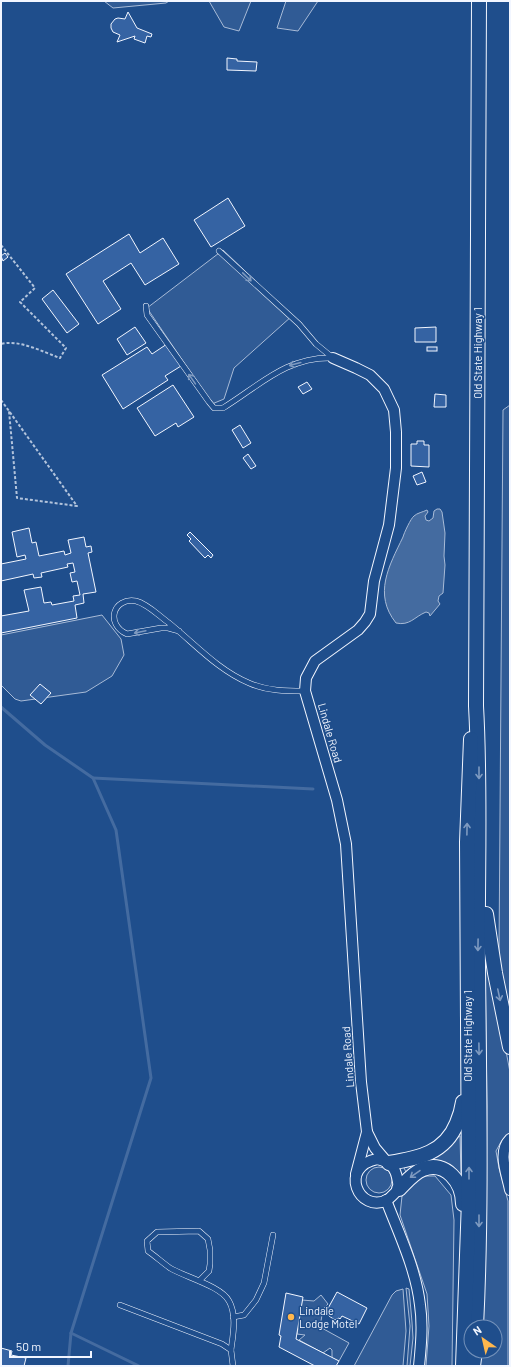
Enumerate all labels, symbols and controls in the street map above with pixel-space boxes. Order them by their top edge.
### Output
one-way arrow [242,272,252,282]
street label: Old State Highway 1 [471,307,484,399]
one-way arrow [288,361,301,369]
one-way arrow [188,374,196,385]
one-way arrow [134,629,147,637]
street label: Lindale Road [316,702,345,764]
one-way arrow [475,766,483,779]
one-way arrow [463,823,471,836]
one-way arrow [474,938,482,951]
one-way arrow [495,988,503,1001]
street label: Old State Highway 1 [461,990,474,1082]
street label: Lindale Road [339,1026,356,1088]
one-way arrow [475,1042,483,1055]
one-way arrow [465,1167,473,1180]
one-way arrow [410,1170,421,1178]
one-way arrow [475,1214,483,1227]
place label: Lindale Lodge Motel [299,1304,357,1330]
marker: Lindale Lodge Motel [286,1312,296,1322]
north arrow [463,1319,503,1359]
text: N [470,1323,484,1338]
scale bar [10,1333,91,1359]
text: 50 m [16,1339,41,1353]

